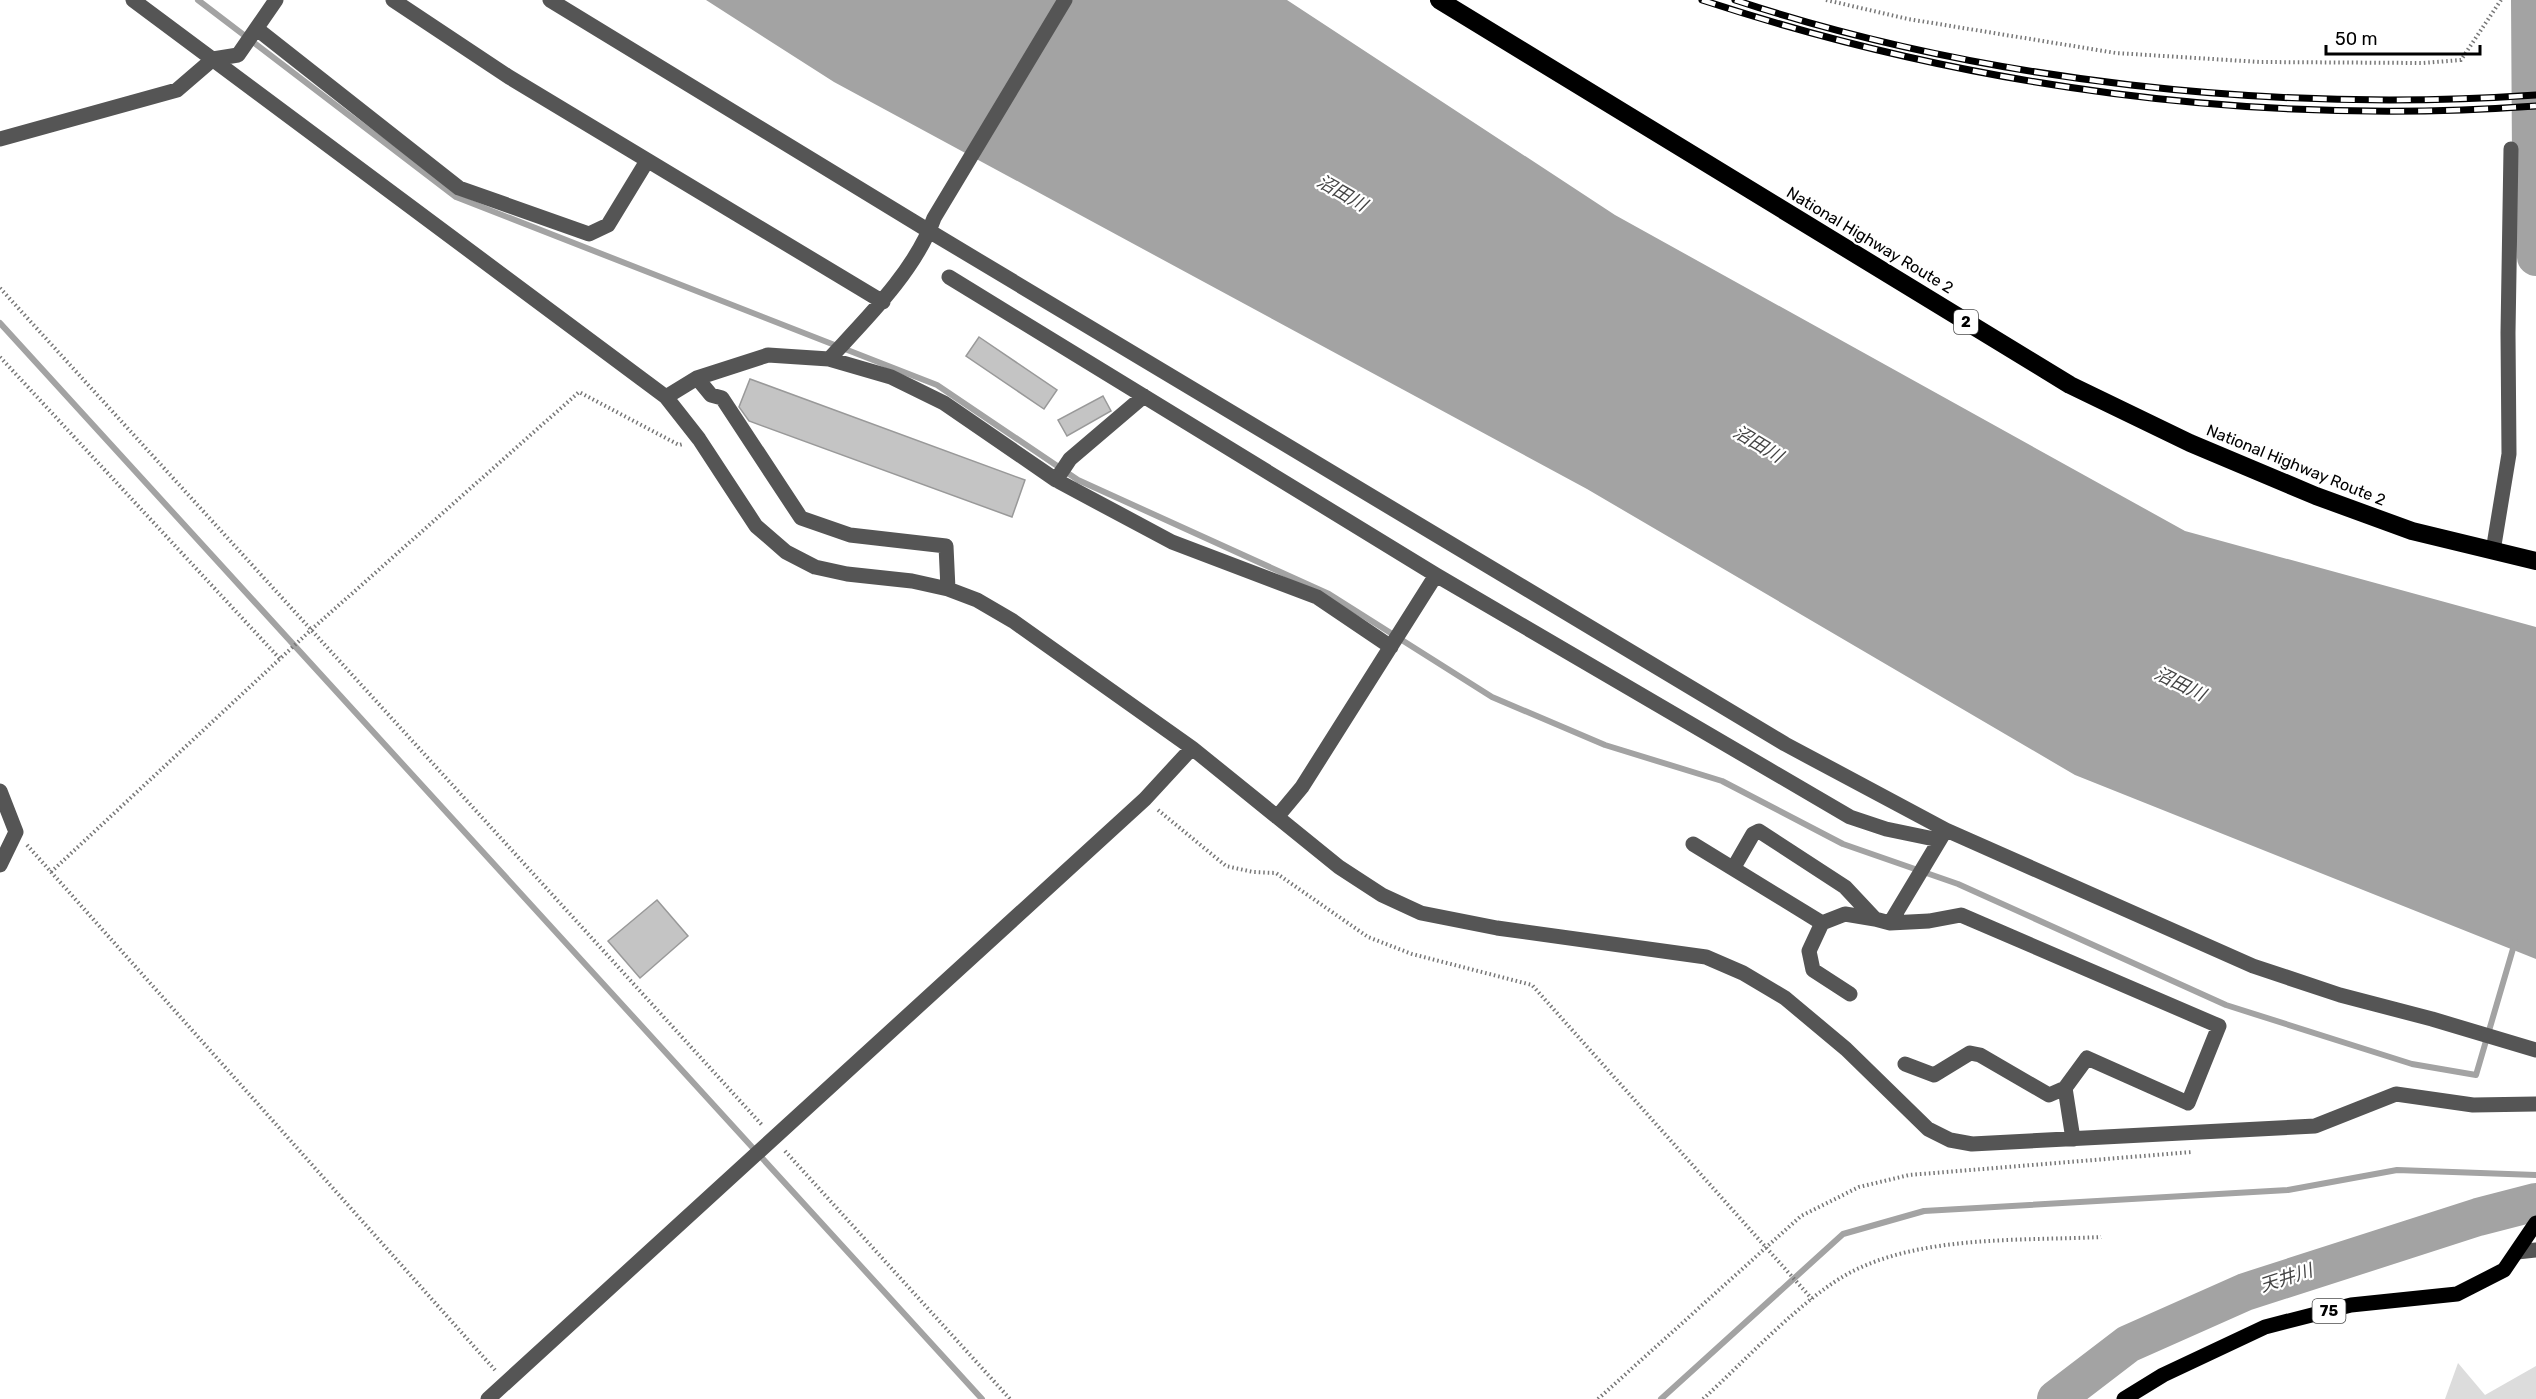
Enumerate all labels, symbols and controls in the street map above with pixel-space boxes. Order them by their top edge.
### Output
scale bar [2326,18,2480,56]
text: 50 m [2335,28,2378,50]
water label: 沼田川 [1313,170,1373,217]
street label: National Highway Route 2 [1783,183,1957,297]
road number: 2 [1954,310,1978,334]
street label: National Highway Route 2 [2204,420,2388,510]
water label: 沼田川 [1729,421,1789,468]
water label: 沼田川 [2151,662,2211,707]
water label: 天井川 [2257,1259,2317,1297]
road number: 75 [2312,1299,2346,1323]

